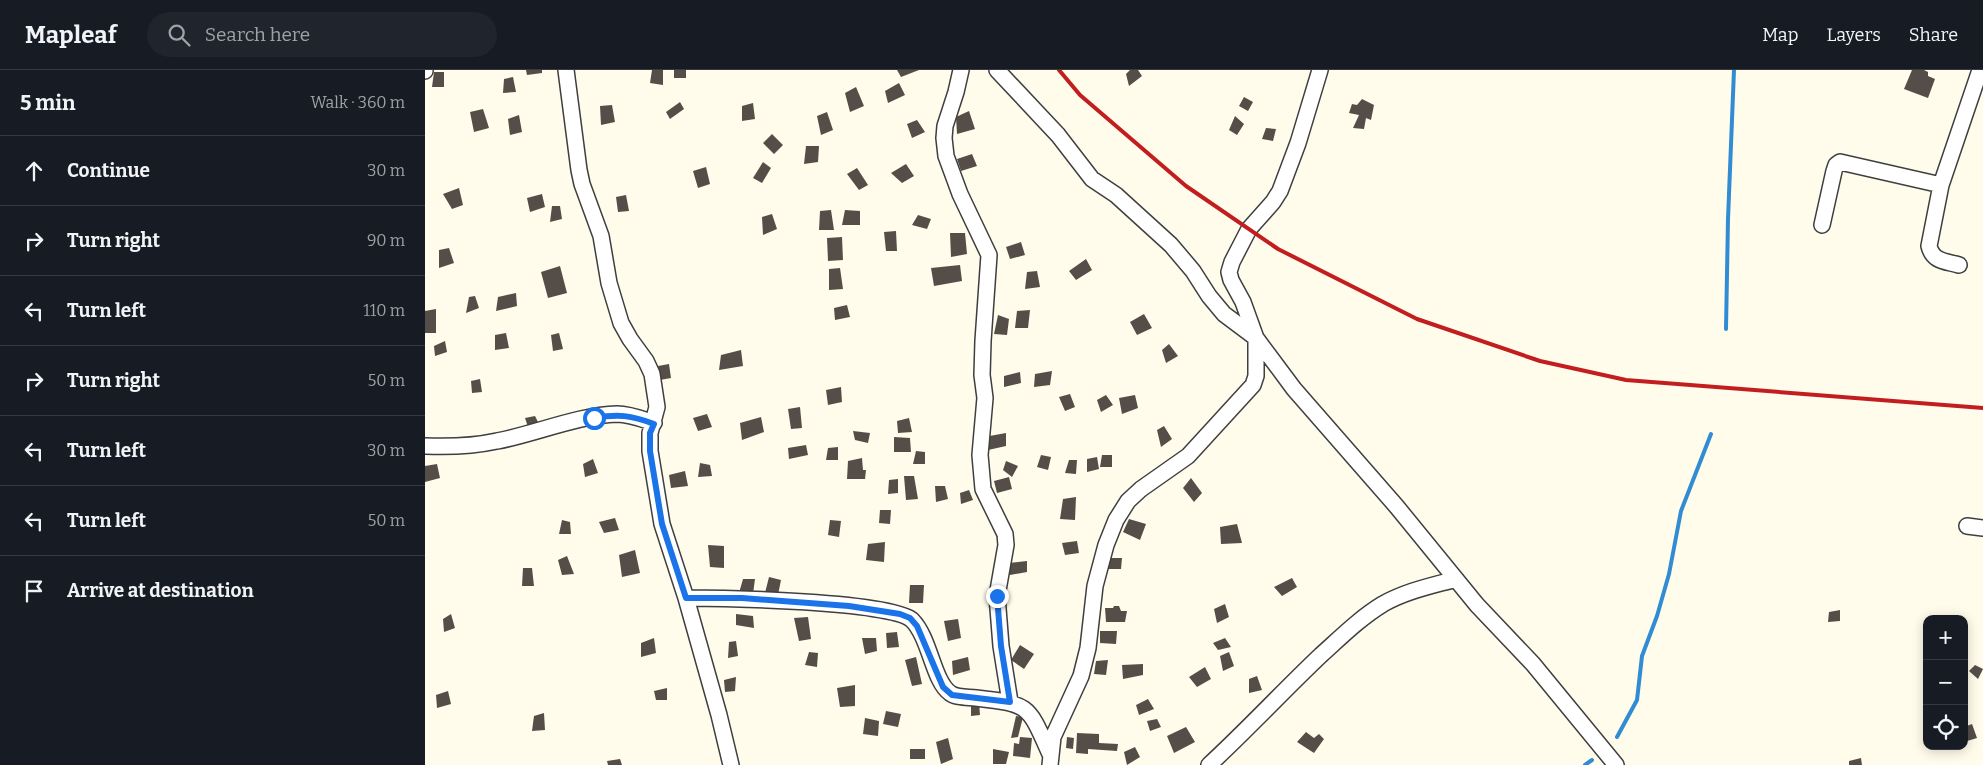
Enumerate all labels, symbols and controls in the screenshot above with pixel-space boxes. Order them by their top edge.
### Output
search box [147,12,497,57]
text: Mapleaf [25,21,117,49]
icon: search [165,21,193,49]
text: Search here [205,23,310,46]
text: Map [1762,24,1798,46]
text: Layers [1826,24,1881,46]
text: Share [1909,24,1958,46]
text: 5 min [20,90,76,116]
text: Walk · 360 m [311,93,405,112]
icon: ahead [20,157,48,185]
text: Continue [67,159,150,182]
text: 30 m [367,161,405,180]
icon: right [20,227,48,255]
text: Turn right [67,229,160,252]
text: 90 m [367,231,405,250]
icon: left [20,297,48,325]
text: Turn left [67,299,146,322]
text: 110 m [363,301,405,320]
icon: right [20,367,48,395]
text: Turn right [67,369,160,392]
text: 50 m [368,371,405,390]
route start [583,407,606,430]
icon: left [20,437,48,465]
text: Turn left [67,439,146,462]
text: 30 m [367,441,405,460]
icon: left [20,507,48,535]
text: Turn left [67,509,146,532]
text: 50 m [368,511,405,530]
icon: arrive [20,577,48,605]
text: Arrive at destination [67,579,254,602]
route end [986,585,1009,608]
map controls [1923,615,1968,750]
button: + [1923,615,1968,660]
button: − [1923,660,1968,705]
button: locate [1923,705,1968,750]

